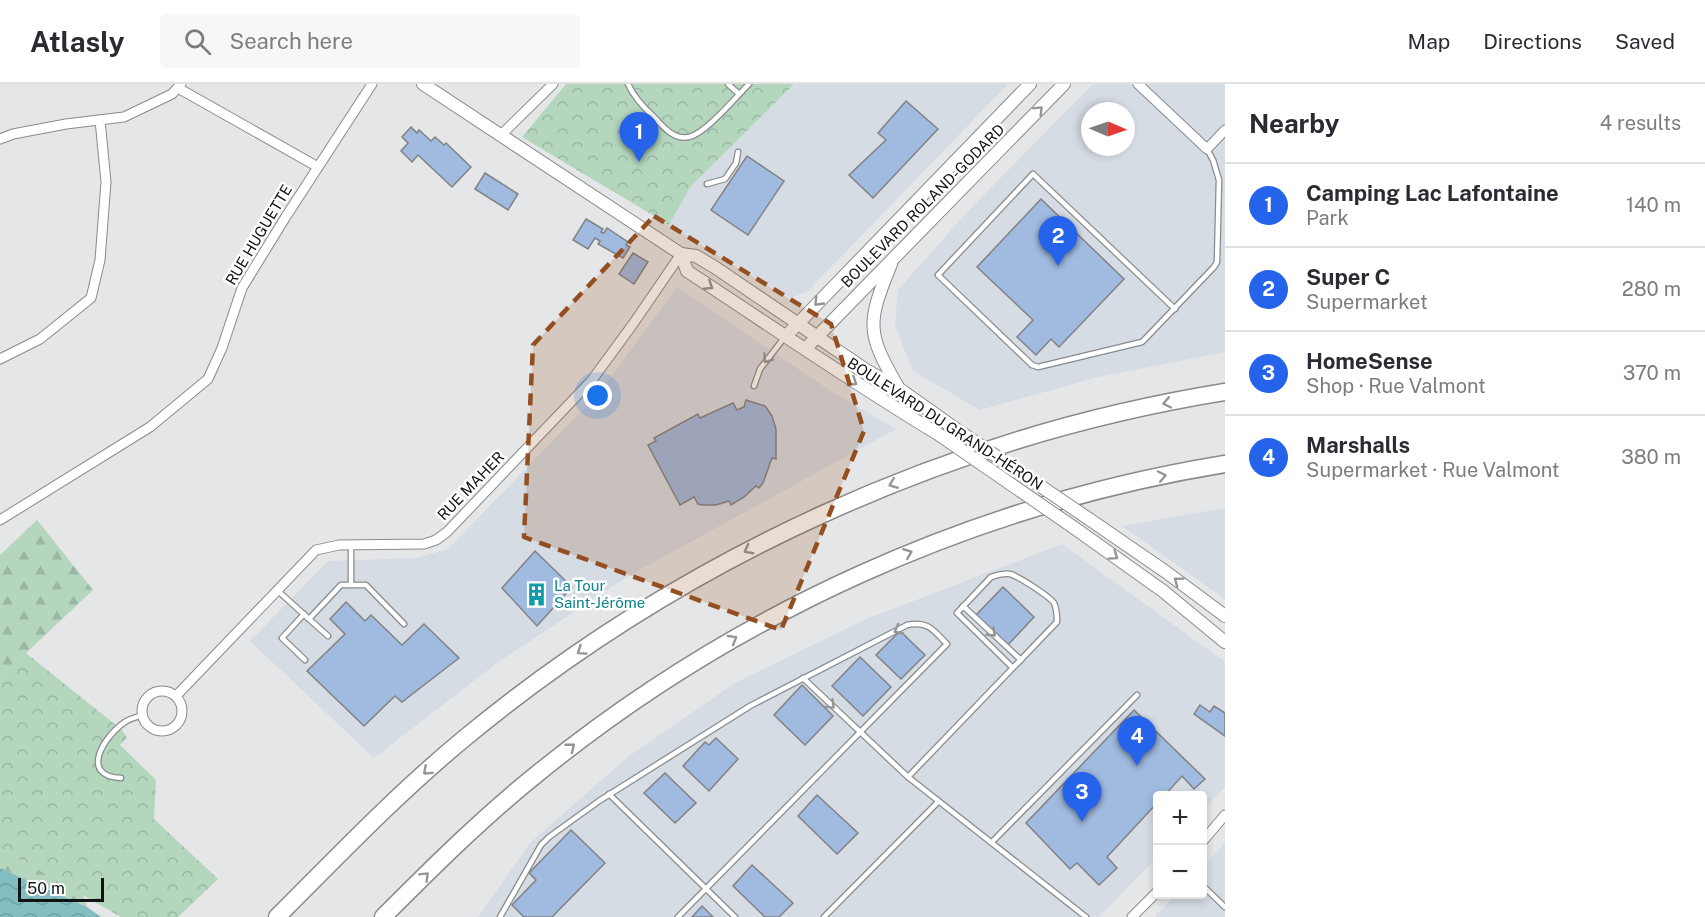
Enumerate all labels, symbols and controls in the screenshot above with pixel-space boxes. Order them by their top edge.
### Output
search box [160,14,580,68]
text: Atlasly [30,25,124,58]
icon: search [181,25,214,58]
text: Search here [229,28,353,54]
text: Map [1408,29,1450,54]
text: Directions [1483,29,1582,54]
text: Saved [1615,29,1675,54]
north arrow [1081,102,1135,156]
one-way arrow [1031,106,1042,117]
text: Nearby [1249,108,1339,139]
text: 4 results [1600,111,1681,135]
pin: 1 [620,112,658,162]
street label: BOULEVARD ROLAND-GODARD [838,121,1008,291]
text: Camping Lac Lafontaine [1306,180,1559,206]
street label: RUE HUGUETTE [222,182,295,288]
text: 1 [1264,193,1273,217]
text: 140 m [1626,193,1681,217]
text: Park [1306,206,1349,230]
pin: 2 [1038,216,1078,266]
text: Super C [1306,264,1390,290]
text: 2 [1262,277,1275,301]
text: 280 m [1622,277,1681,301]
one-way arrow [702,278,713,289]
text: Supermarket [1306,290,1428,314]
one-way arrow [815,294,826,305]
text: HomeSense [1306,348,1433,374]
one-way arrow [763,352,774,363]
street label: BOULEVARD DU GRAND-HÉRON [844,354,1046,493]
text: 3 [1262,361,1275,385]
text: 370 m [1623,361,1681,385]
text: Shop · Rue Valmont [1306,374,1486,398]
one-way arrow [847,375,857,387]
your location [583,381,612,410]
one-way arrow [1163,396,1173,409]
text: Marshalls [1306,432,1410,458]
text: 4 [1262,445,1275,469]
text: 380 m [1621,445,1681,469]
street label: RUE MAHER [434,448,507,523]
text: Supermarket · Rue Valmont [1306,458,1560,482]
one-way arrow [1156,470,1166,483]
one-way arrow [888,477,899,489]
one-way arrow [743,543,754,555]
one-way arrow [903,548,913,561]
one-way arrow [1107,549,1118,560]
place label: La Tour Saint-Jérôme [554,577,645,611]
one-way arrow [1174,577,1185,588]
building icon: La Tour Saint-Jérôme [523,582,549,608]
one-way arrow [894,623,904,634]
one-way arrow [985,626,996,637]
one-way arrow [727,635,737,646]
one-way arrow [576,643,587,654]
one-way arrow [825,698,835,709]
pin: 4 [1118,716,1156,766]
one-way arrow [564,743,575,754]
one-way arrow [423,764,434,775]
pin: 3 [1062,772,1102,822]
map controls [1153,791,1207,899]
button: + [1153,791,1207,845]
button: − [1153,845,1207,899]
one-way arrow [417,872,428,883]
scale bar [18,875,104,902]
text: 50 m [27,879,65,898]

